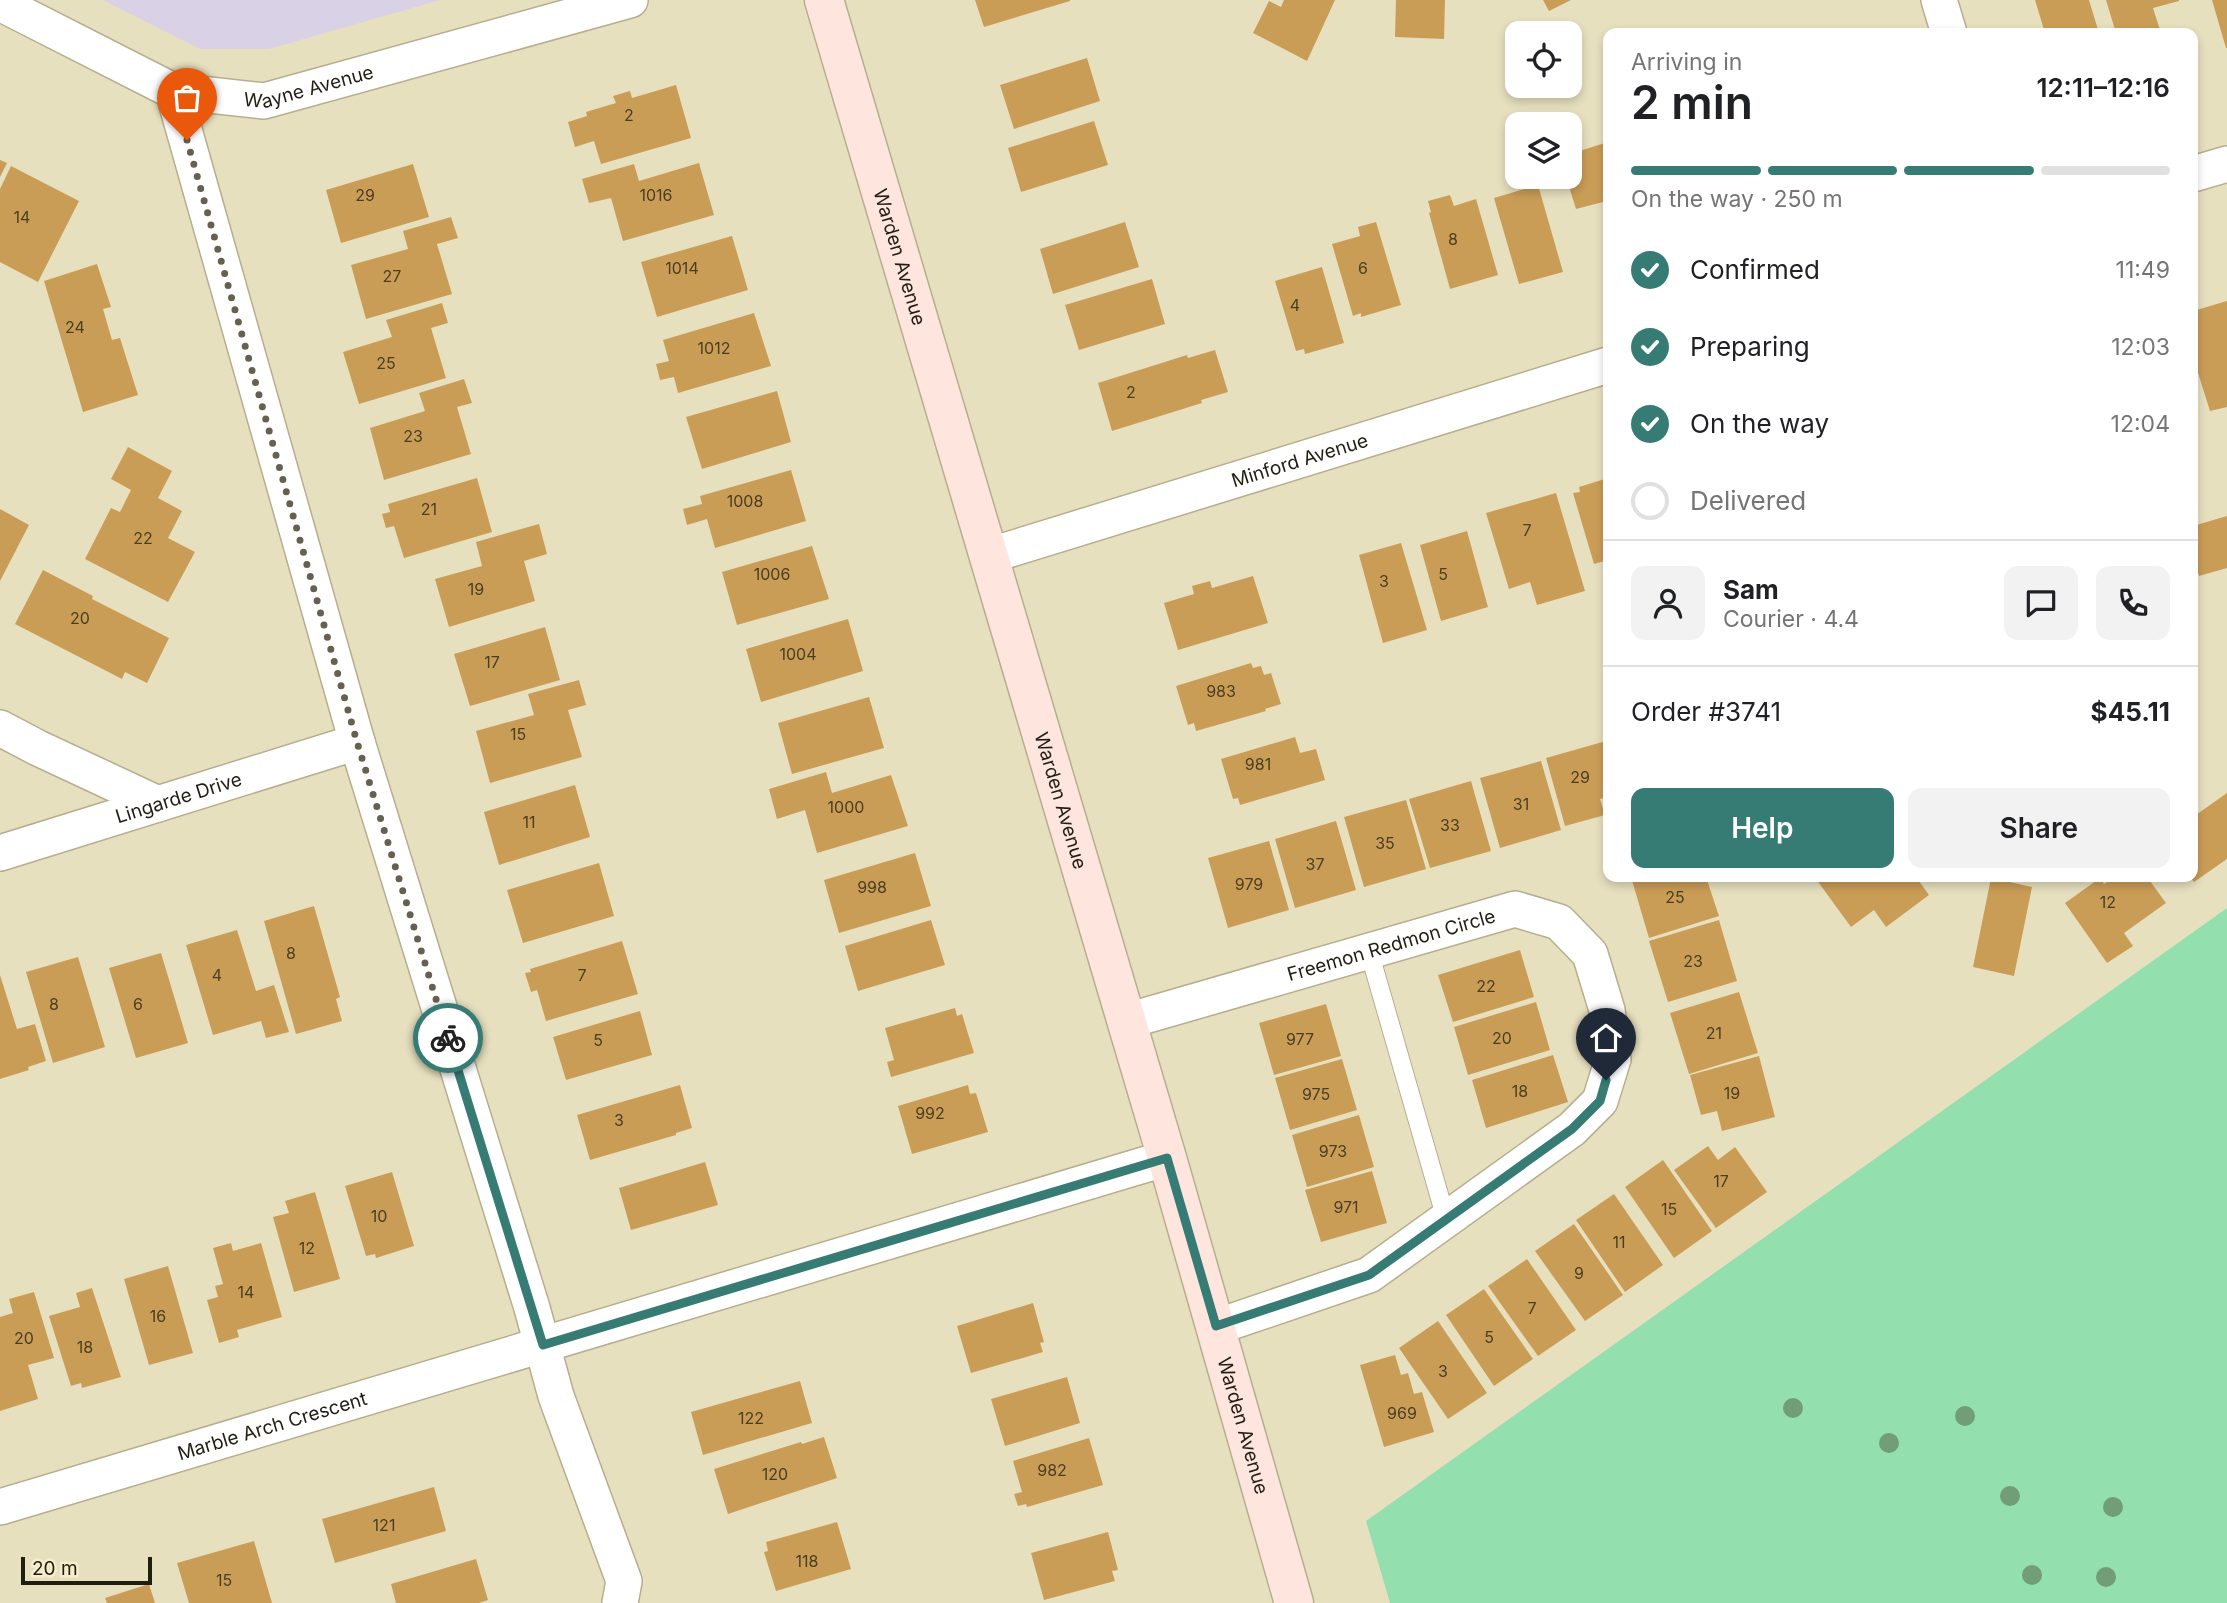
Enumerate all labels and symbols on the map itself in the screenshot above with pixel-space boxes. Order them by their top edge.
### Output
street label: Wayne Avenue [243,60,376,113]
pin [157,68,217,140]
house number: 2 [624,105,634,125]
house number: 29 [355,185,375,205]
house number: 1016 [639,185,673,205]
street label: Warden Avenue [869,186,931,328]
house number: 14 [14,207,30,227]
house number: 8 [1448,229,1458,249]
house number: 1014 [665,258,699,278]
house number: 6 [1358,258,1368,278]
house number: 27 [383,266,401,286]
house number: 4 [1290,295,1300,315]
house number: 24 [65,317,85,337]
house number: 1012 [698,338,730,358]
house number: 25 [376,353,396,373]
house number: 2 [1126,382,1136,402]
house number: 23 [403,426,423,446]
street label: Minford Avenue [1229,428,1371,492]
house number: 1008 [727,491,763,511]
house number: 21 [421,499,437,519]
house number: 7 [1522,520,1532,540]
house number: 22 [133,528,153,548]
house number: 1006 [754,564,790,584]
house number: 5 [1438,564,1448,584]
house number: 3 [1379,571,1389,591]
house number: 19 [468,579,484,599]
house number: 20 [70,608,90,628]
house number: 1004 [779,644,817,664]
house number: 17 [484,652,500,672]
house number: 983 [1206,681,1236,701]
house number: 15 [510,724,526,744]
street label: Warden Avenue [1030,730,1092,872]
house number: 981 [1245,754,1271,774]
street label: Lingarde Drive [113,767,245,828]
house number: 29 [1570,767,1590,787]
house number: 31 [1513,794,1529,814]
house number: 1000 [828,797,864,817]
house number: 11 [522,812,536,832]
house number: 33 [1440,815,1460,835]
house number: 35 [1375,833,1395,853]
house number: 37 [1306,854,1324,874]
house number: 979 [1235,874,1263,894]
house number: 998 [857,877,887,897]
house number: 25 [1665,887,1685,907]
house number: 12 [2100,892,2116,912]
street label: Freemon Redmon Circle [1284,904,1498,986]
house number: 8 [286,943,296,963]
house number: 23 [1683,951,1703,971]
house number: 4 [212,965,222,985]
house number: 7 [577,965,587,985]
house number: 22 [1476,976,1496,996]
house number: 8 [49,994,59,1014]
house number: 6 [133,994,143,1014]
courier [413,1003,483,1073]
pin [1576,1008,1636,1080]
house number: 21 [1706,1023,1722,1043]
house number: 20 [1492,1028,1512,1048]
house number: 977 [1286,1029,1314,1049]
house number: 5 [593,1030,603,1050]
house number: 18 [1512,1081,1528,1101]
house number: 19 [1724,1083,1740,1103]
house number: 975 [1302,1084,1330,1104]
house number: 992 [915,1103,945,1123]
house number: 3 [614,1110,624,1130]
house number: 973 [1319,1141,1347,1161]
house number: 17 [1713,1171,1729,1191]
house number: 971 [1333,1197,1359,1217]
house number: 15 [1661,1199,1677,1219]
house number: 10 [371,1206,387,1226]
house number: 11 [1612,1232,1626,1252]
house number: 12 [299,1238,315,1258]
house number: 9 [1574,1263,1584,1283]
house number: 14 [238,1282,254,1302]
house number: 7 [1527,1298,1537,1318]
house number: 16 [150,1306,166,1326]
house number: 5 [1484,1327,1494,1347]
house number: 20 [14,1328,34,1348]
house number: 18 [77,1337,93,1357]
street label: Warden Avenue [1213,1354,1274,1497]
house number: 3 [1438,1361,1448,1381]
street label: Marble Arch Crescent [175,1386,370,1465]
house number: 969 [1387,1403,1417,1423]
house number: 122 [738,1408,764,1428]
house number: 982 [1037,1460,1067,1480]
house number: 120 [762,1464,788,1484]
house number: 121 [373,1515,395,1535]
house number: 118 [796,1551,818,1571]
scale bar [21,1554,152,1586]
house number: 15 [216,1570,232,1590]

